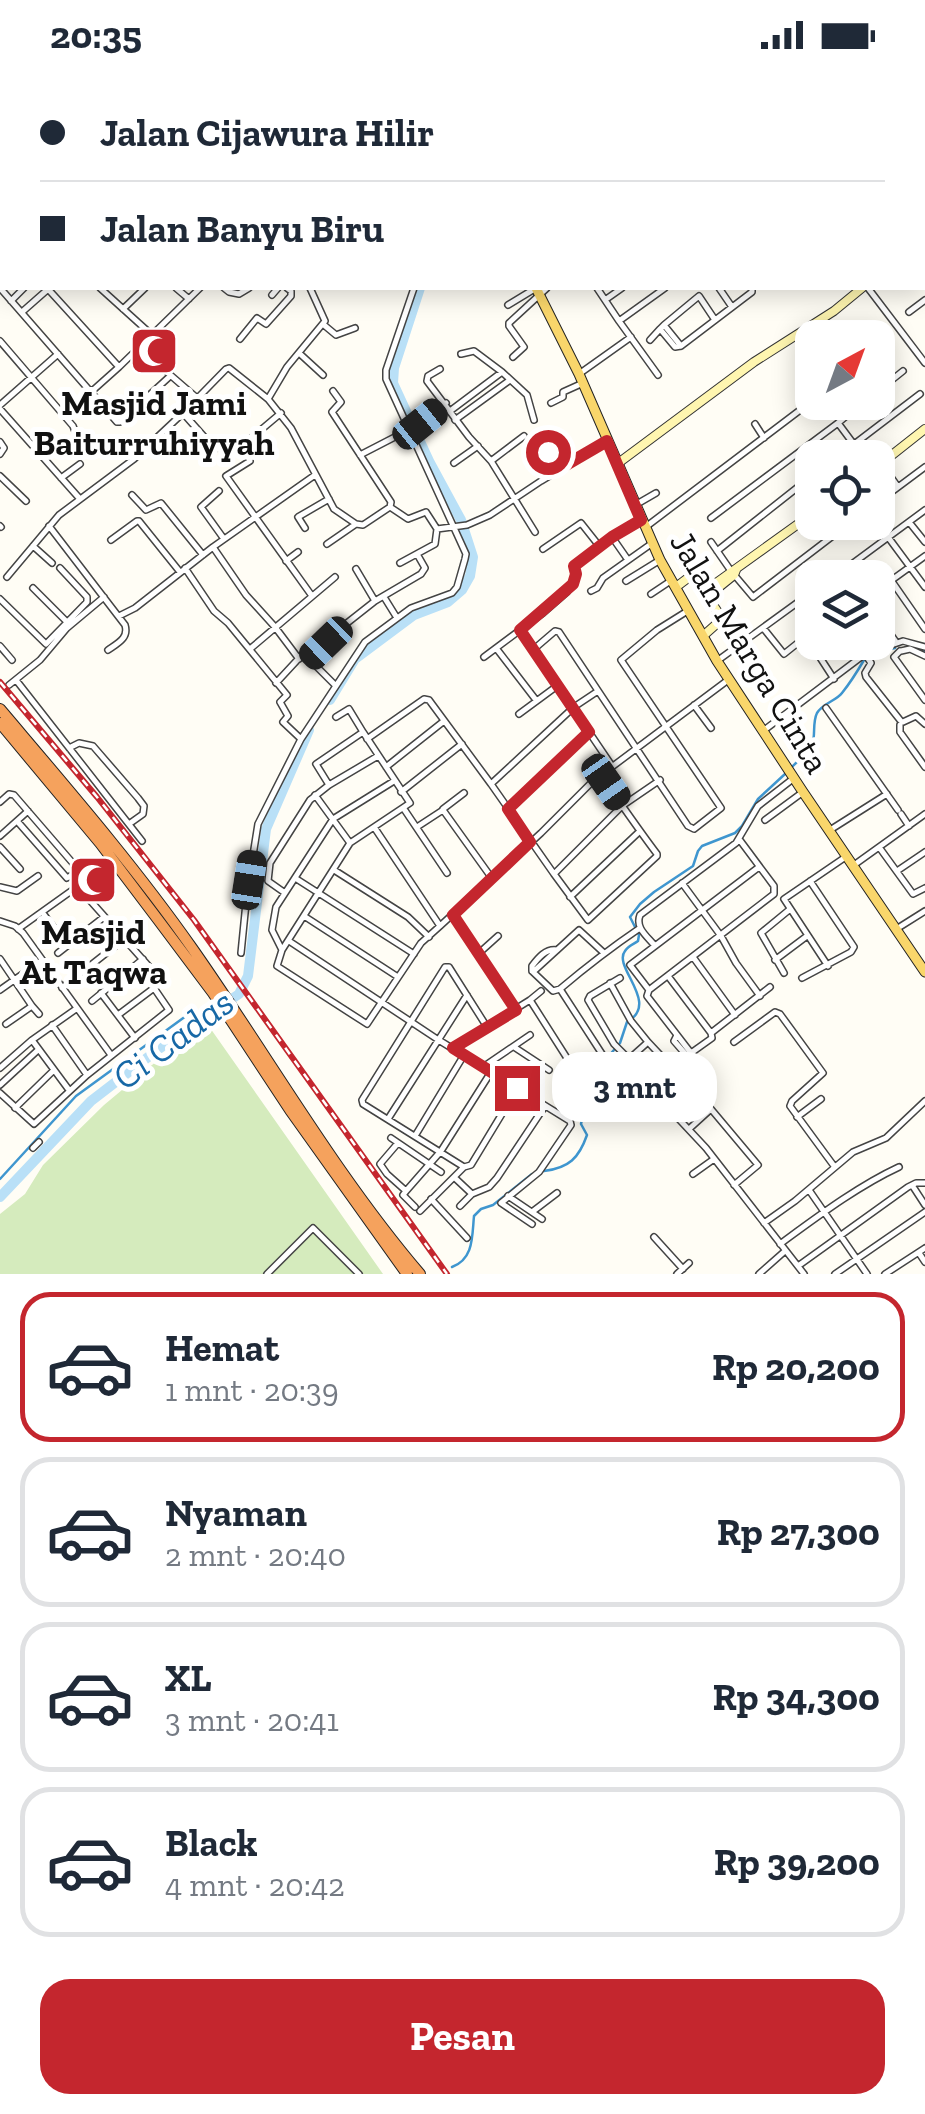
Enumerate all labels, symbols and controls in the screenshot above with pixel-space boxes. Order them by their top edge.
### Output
text: 20:35 [50,12,142,58]
text: Jalan Cijawura Hilir [100,110,434,156]
text: Jalan Banyu Biru [100,206,384,252]
north arrow [795,320,895,420]
map controls [795,320,895,660]
mosque icon: Masjid Jami Baiturruhiyyah [128,325,180,377]
place label: Masjid Jami Baiturruhiyyah [33,382,275,464]
car [387,393,453,455]
route start [526,430,571,475]
button: locate [795,440,895,540]
street label: Jalan Marga Cinta [661,523,839,781]
button: layers [795,560,895,660]
car [294,611,358,675]
car [577,749,635,815]
car [229,848,269,912]
mosque icon: Masjid At Taqwa [67,854,119,906]
place label: Masjid At Taqwa [19,911,167,993]
water label: Ci Cadas [103,979,243,1099]
callout: 3 mnt [552,1053,717,1123]
route end [495,1066,540,1111]
text: 3 mnt [593,1068,676,1106]
icon: car [45,1322,135,1412]
text: Hemat [165,1325,279,1371]
text: Rp 20,200 [712,1344,880,1390]
text: 1 mnt · 20:39 [165,1371,339,1409]
icon: car [45,1487,135,1577]
text: Nyaman [165,1490,307,1536]
text: Rp 27,300 [717,1509,880,1555]
text: 2 mnt · 20:40 [165,1536,346,1574]
icon: car [45,1652,135,1742]
text: XL [165,1655,212,1701]
text: Rp 34,300 [713,1674,880,1720]
text: 3 mnt · 20:41 [165,1701,339,1739]
icon: car [45,1817,135,1907]
text: Black [165,1820,258,1866]
text: Rp 39,200 [714,1839,880,1885]
text: 4 mnt · 20:42 [165,1866,345,1904]
button: Pesan [40,1979,885,2094]

